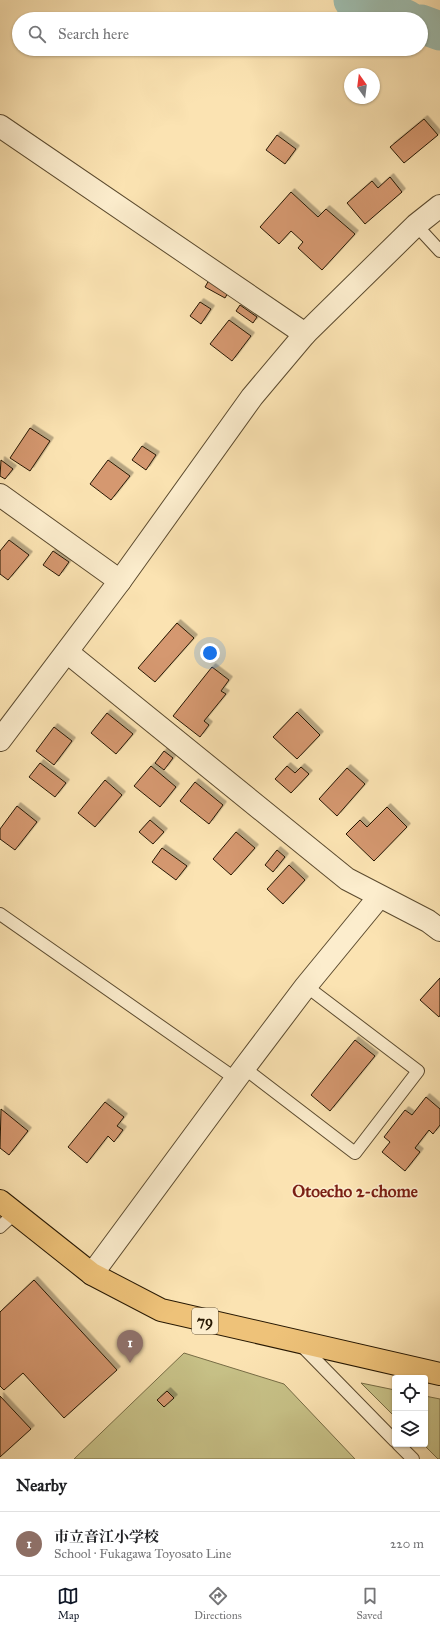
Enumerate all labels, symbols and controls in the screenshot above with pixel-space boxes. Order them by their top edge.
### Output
search box [12,12,428,56]
icon: search [26,23,48,45]
text: Search here [58,25,129,43]
north arrow [344,68,380,104]
your location [200,643,220,663]
district label: Otoecho 2-chome [292,1181,418,1202]
road number: 79 [192,1308,218,1334]
pin: 1 [117,1330,143,1363]
map controls [392,1375,428,1447]
button: locate [392,1375,428,1411]
button: layers [392,1411,428,1447]
text: Nearby [16,1475,67,1496]
text: 市立音江小学校 [54,1528,159,1546]
text: 1 [26,1536,32,1552]
text: 220 m [390,1536,424,1552]
text: School · Fukagawa Toyosato Line [54,1546,231,1562]
tab: Map [57,1585,79,1622]
tab: Directions [194,1585,242,1622]
tab: Saved [356,1585,383,1622]

